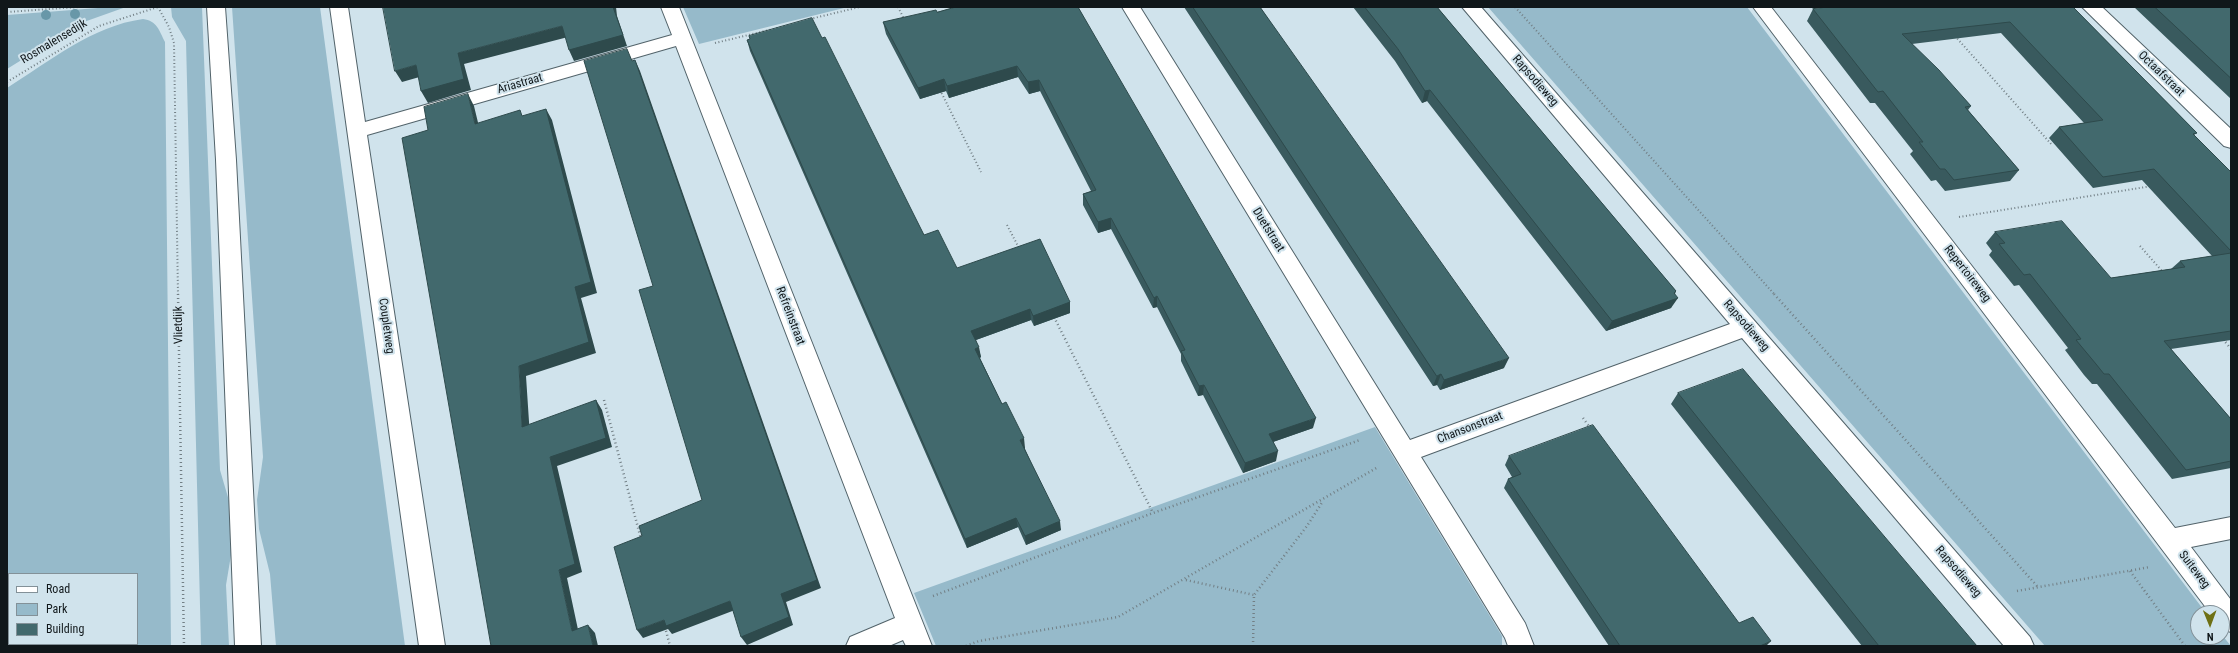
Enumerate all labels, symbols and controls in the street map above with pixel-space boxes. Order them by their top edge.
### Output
street label: Rosmalensedijk [18,17,90,67]
street label: Octaafstraat [2135,48,2187,100]
street label: Rapsodieweg [1509,52,1561,110]
street label: Ariastraat [496,71,544,97]
street label: Duetstraat [1249,205,1287,255]
street label: Repertoireweg [1940,243,1994,305]
street label: Refreinstraat [772,285,808,347]
street label: Coupletweg [375,297,397,355]
street label: Rapsodieweg [1720,297,1772,355]
street label: Vlietdijk [171,306,187,344]
street label: Chansonstraat [1435,409,1505,447]
street label: Rapsodieweg [1932,543,1984,601]
street label: Suiteweg [2175,548,2213,592]
legend [8,573,138,645]
text: Road [46,582,70,596]
text: Park [46,602,67,616]
north arrow [2190,605,2230,645]
text: Building [46,622,84,636]
text: N [2207,630,2214,643]

